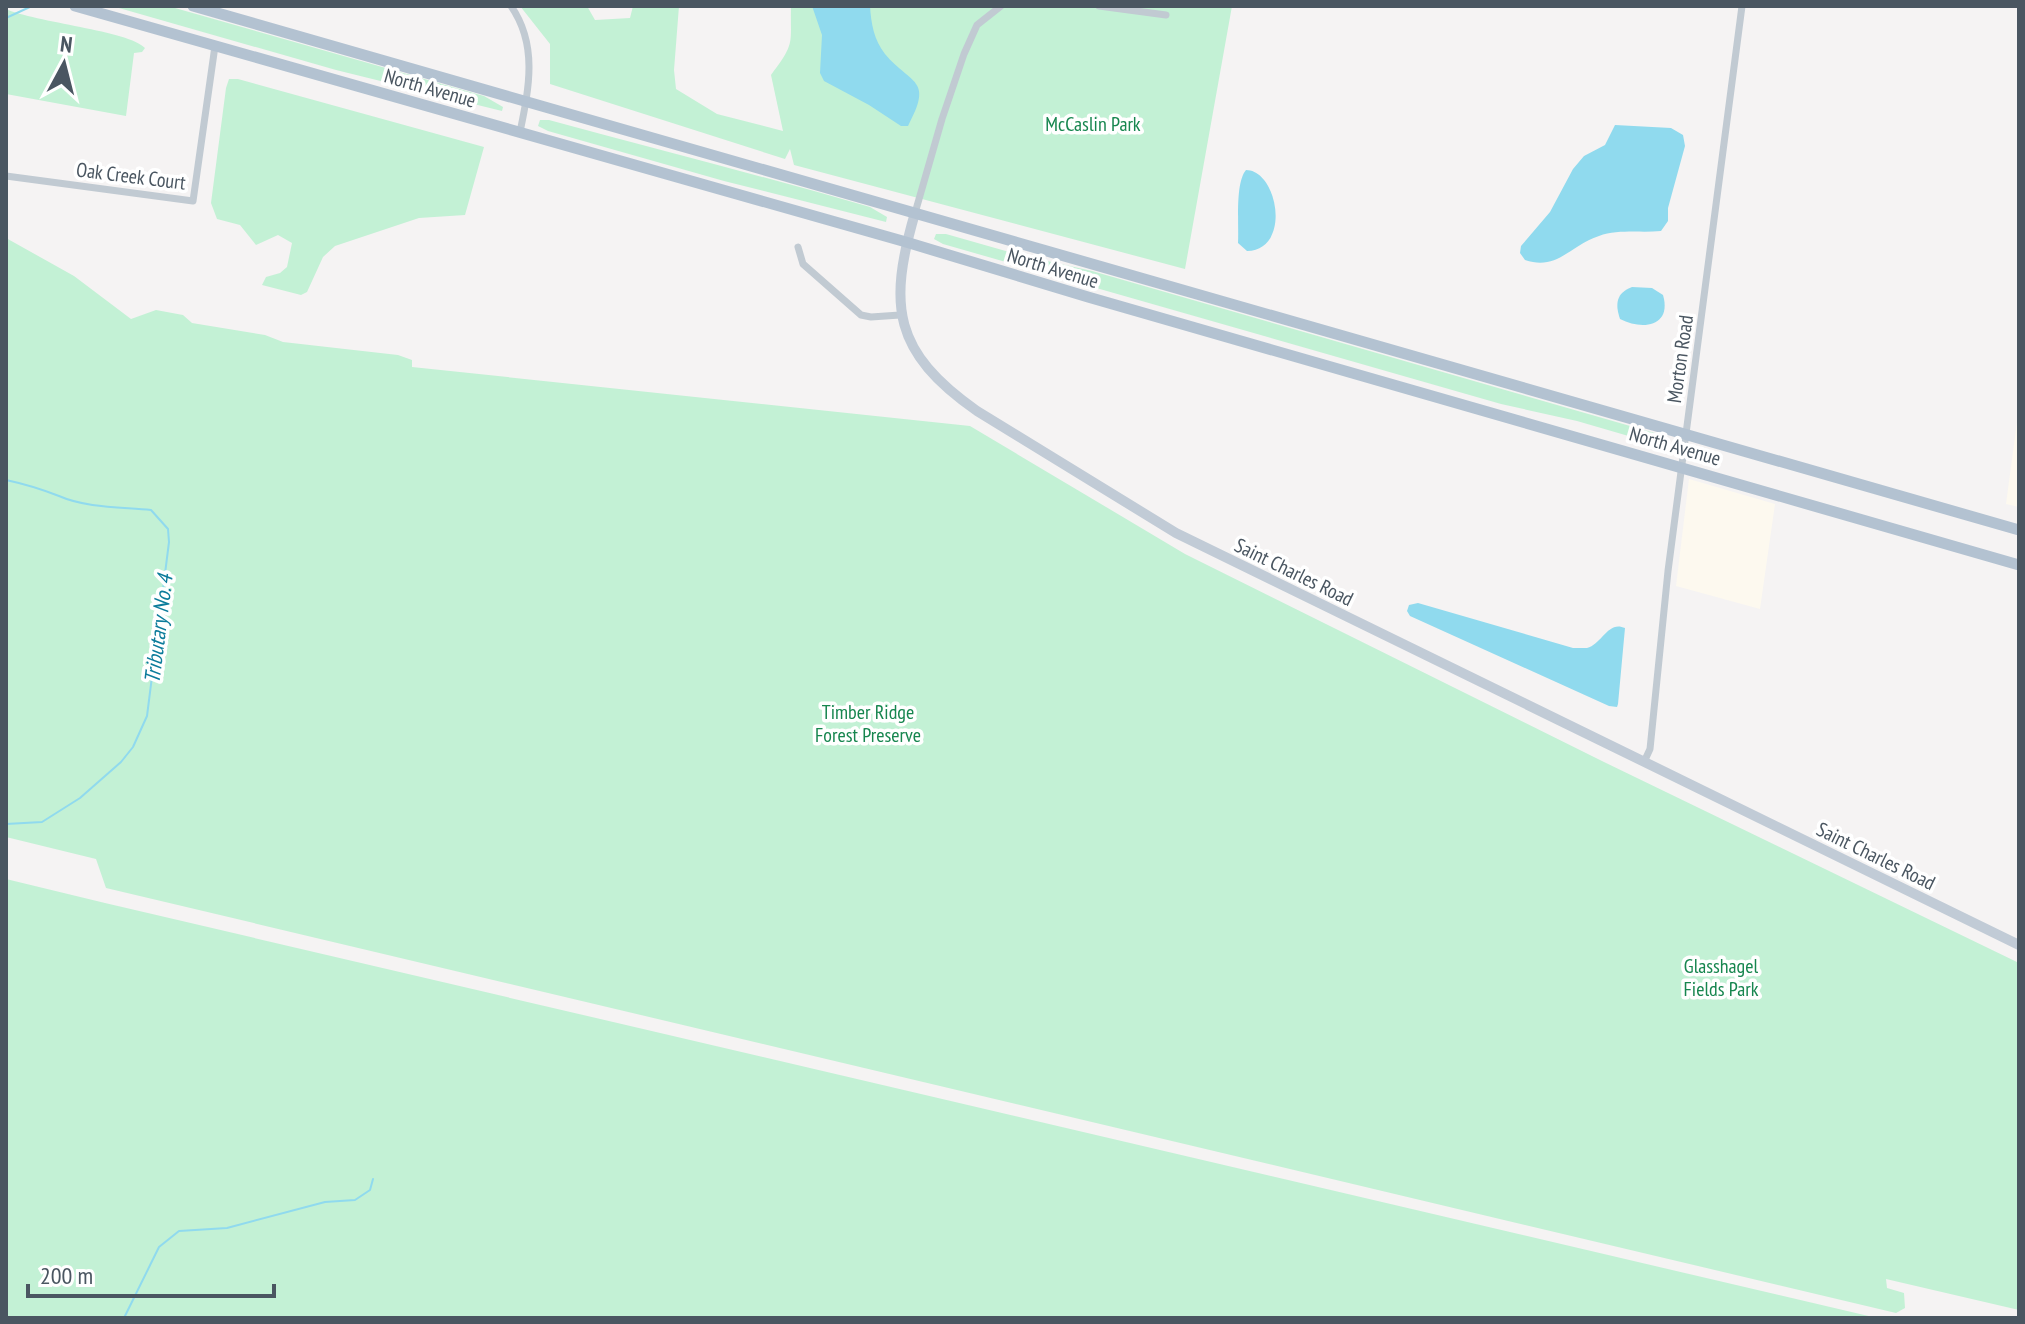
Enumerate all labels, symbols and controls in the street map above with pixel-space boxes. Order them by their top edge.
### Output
north arrow [24,24,104,104]
text: N [59,30,74,59]
street label: North Avenue [381,63,479,113]
park label: McCaslin Park [1045,111,1141,137]
street label: Oak Creek Court [75,156,188,196]
street label: North Avenue [1004,242,1102,294]
street label: Morton Road [1661,313,1699,405]
street label: North Avenue [1626,421,1724,471]
street label: Saint Charles Road [1230,532,1358,612]
water label: Tributary No. 4 [137,571,179,685]
park label: Timber Ridge Forest Preserve [815,699,921,748]
street label: Saint Charles Road [1812,816,1940,896]
park label: Glasshagel Fields Park [1684,953,1759,1002]
scale bar [28,1248,274,1298]
text: 200 m [40,1260,93,1291]

